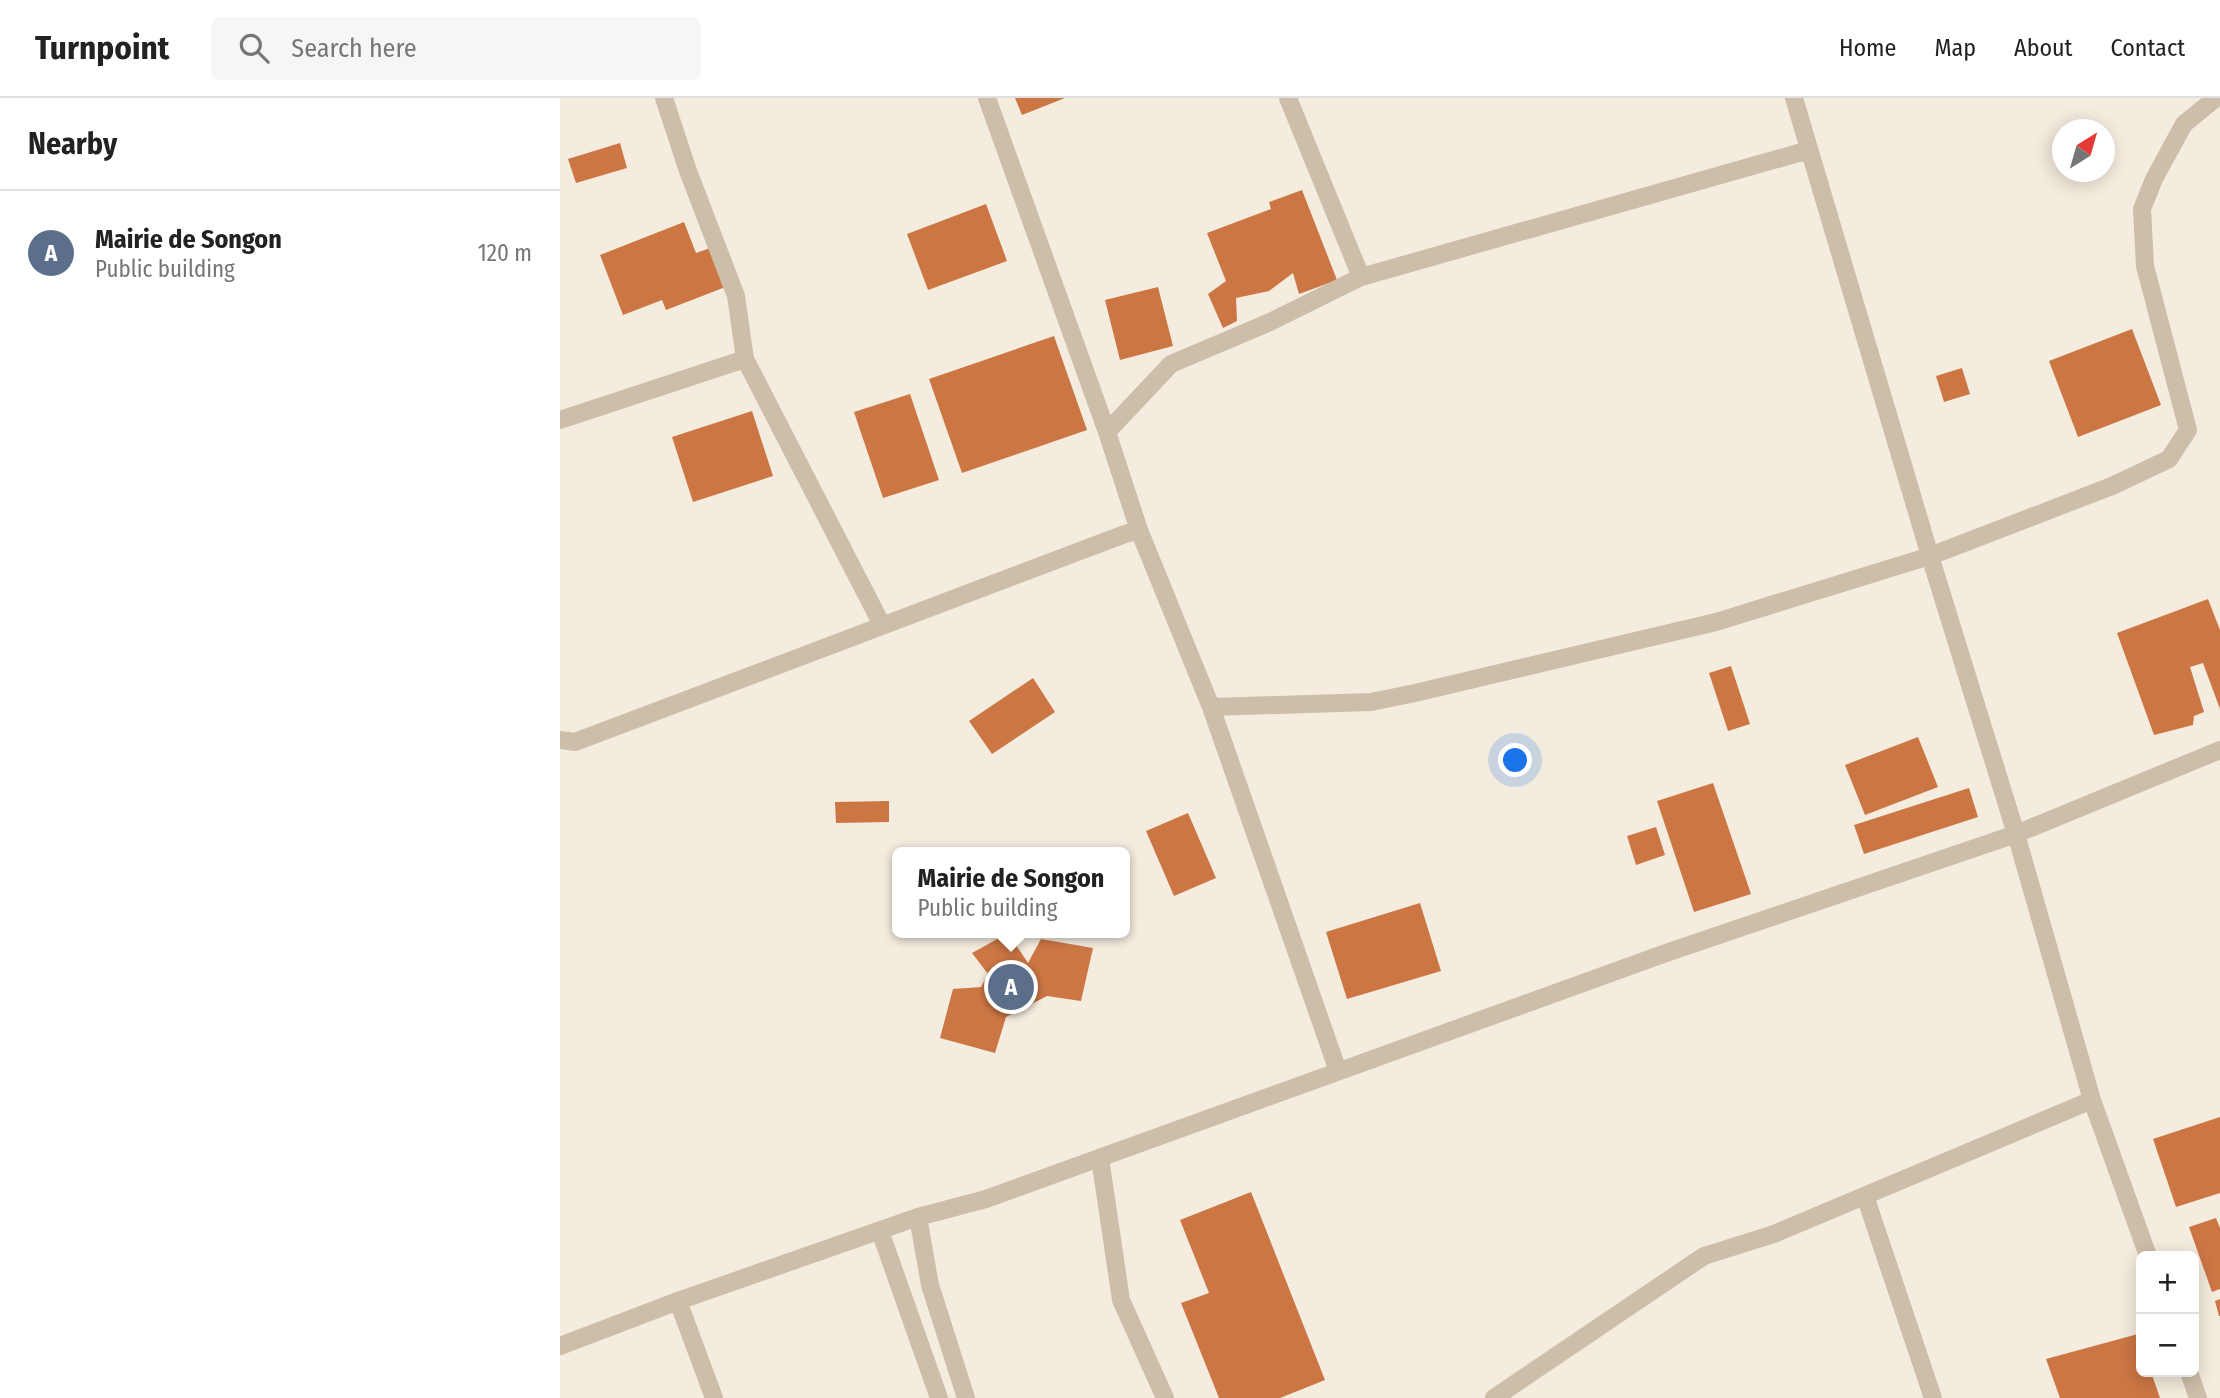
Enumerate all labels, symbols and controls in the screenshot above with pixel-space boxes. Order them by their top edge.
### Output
search box [211,17,701,80]
text: Turnpoint [35,28,169,68]
icon: search [235,29,273,67]
text: Search here [291,33,417,64]
text: Home [1839,34,1896,62]
text: Map [1934,34,1976,62]
text: About [2014,34,2072,62]
text: Contact [2110,34,2185,62]
north arrow [2052,119,2115,182]
text: Nearby [28,126,117,162]
text: Mairie de Songon [95,224,282,255]
text: A [45,239,57,267]
text: 120 m [478,239,532,267]
text: Public building [95,255,235,283]
your location [1498,743,1532,777]
popup [892,847,1130,938]
text: Mairie de Songon [918,863,1104,894]
text: Public building [918,894,1058,922]
pin: A [988,961,1034,1013]
map controls [2136,1251,2199,1377]
button: + [2136,1251,2199,1314]
button: − [2136,1314,2199,1377]

